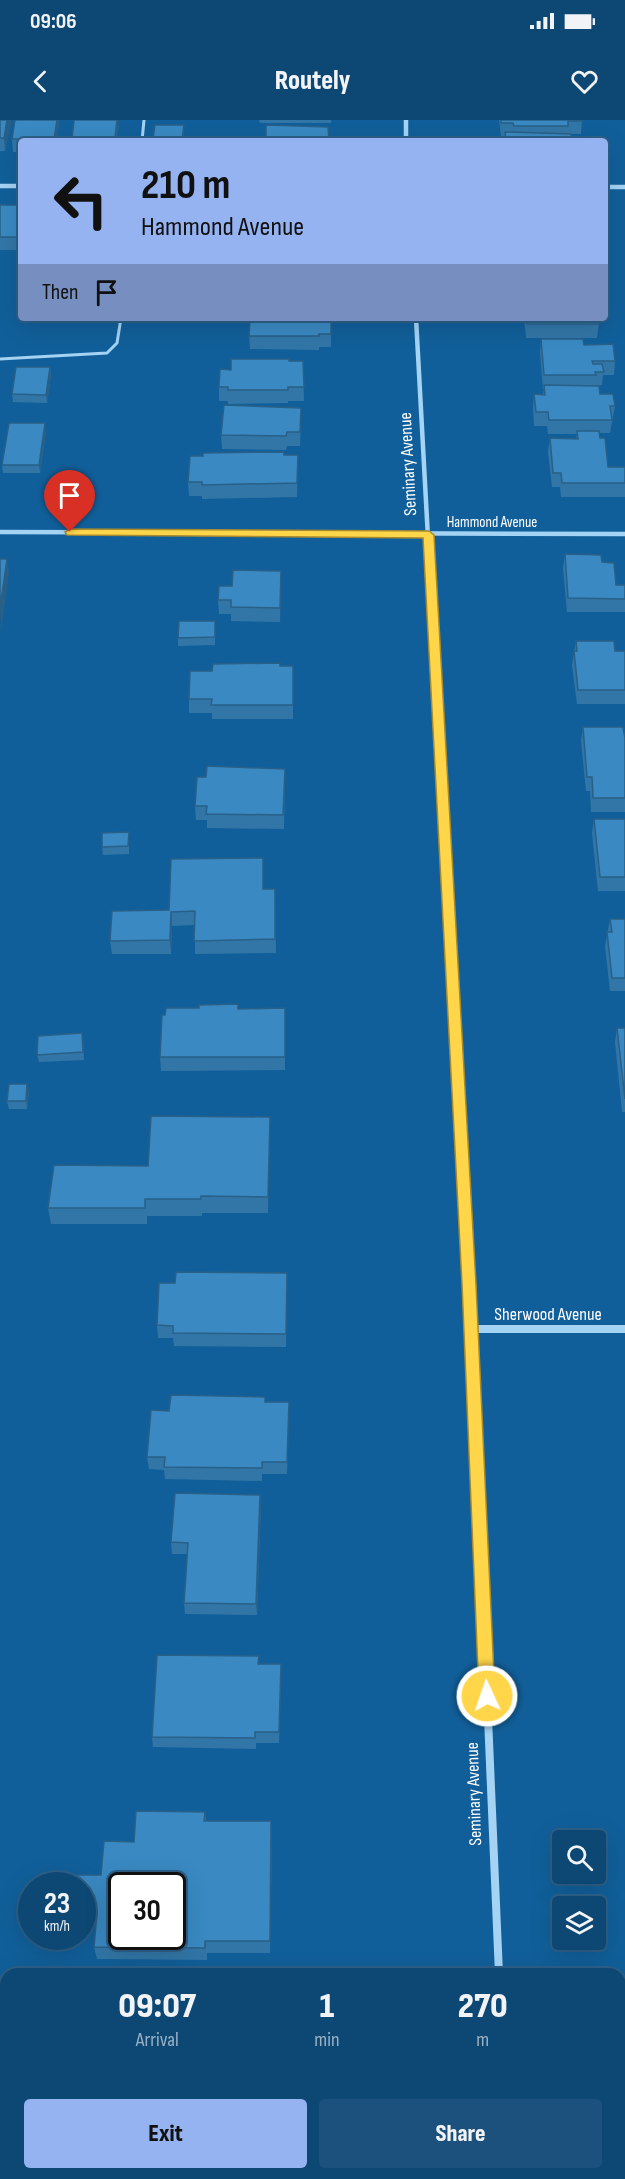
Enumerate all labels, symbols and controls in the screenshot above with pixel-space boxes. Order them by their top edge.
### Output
text: 09:06 [30,8,77,35]
icon: back [24,65,57,98]
text: Routely [275,65,350,97]
icon: heart [568,65,601,98]
text: 210 m [141,160,230,211]
icon: left [42,162,120,240]
text: Hammond Avenue [141,211,304,243]
icon: arrive [90,276,123,309]
text: Then [42,279,78,306]
street label: Seminary Avenue [395,412,421,516]
pin [44,470,95,532]
icon: arrive [53,479,86,512]
street label: Hammond Avenue [447,513,537,532]
street label: Sherwood Avenue [494,1304,602,1325]
position arrow [455,1664,519,1728]
street label: Seminary Avenue [462,1742,486,1846]
map controls [552,1830,606,1950]
button: search [552,1830,606,1884]
speed limit sign: 30 [108,1872,186,1950]
text: 23 [44,1886,70,1922]
button: layers [552,1896,606,1950]
text: km/h [44,1917,70,1936]
text: 09:07 [118,1985,196,2028]
text: 1 [320,1985,334,2028]
text: 270 [458,1985,508,2028]
text: Arrival [136,2028,179,2052]
text: min [314,2028,339,2052]
text: m [476,2028,489,2052]
button: Exit [24,2099,307,2168]
button: Share [319,2099,602,2168]

